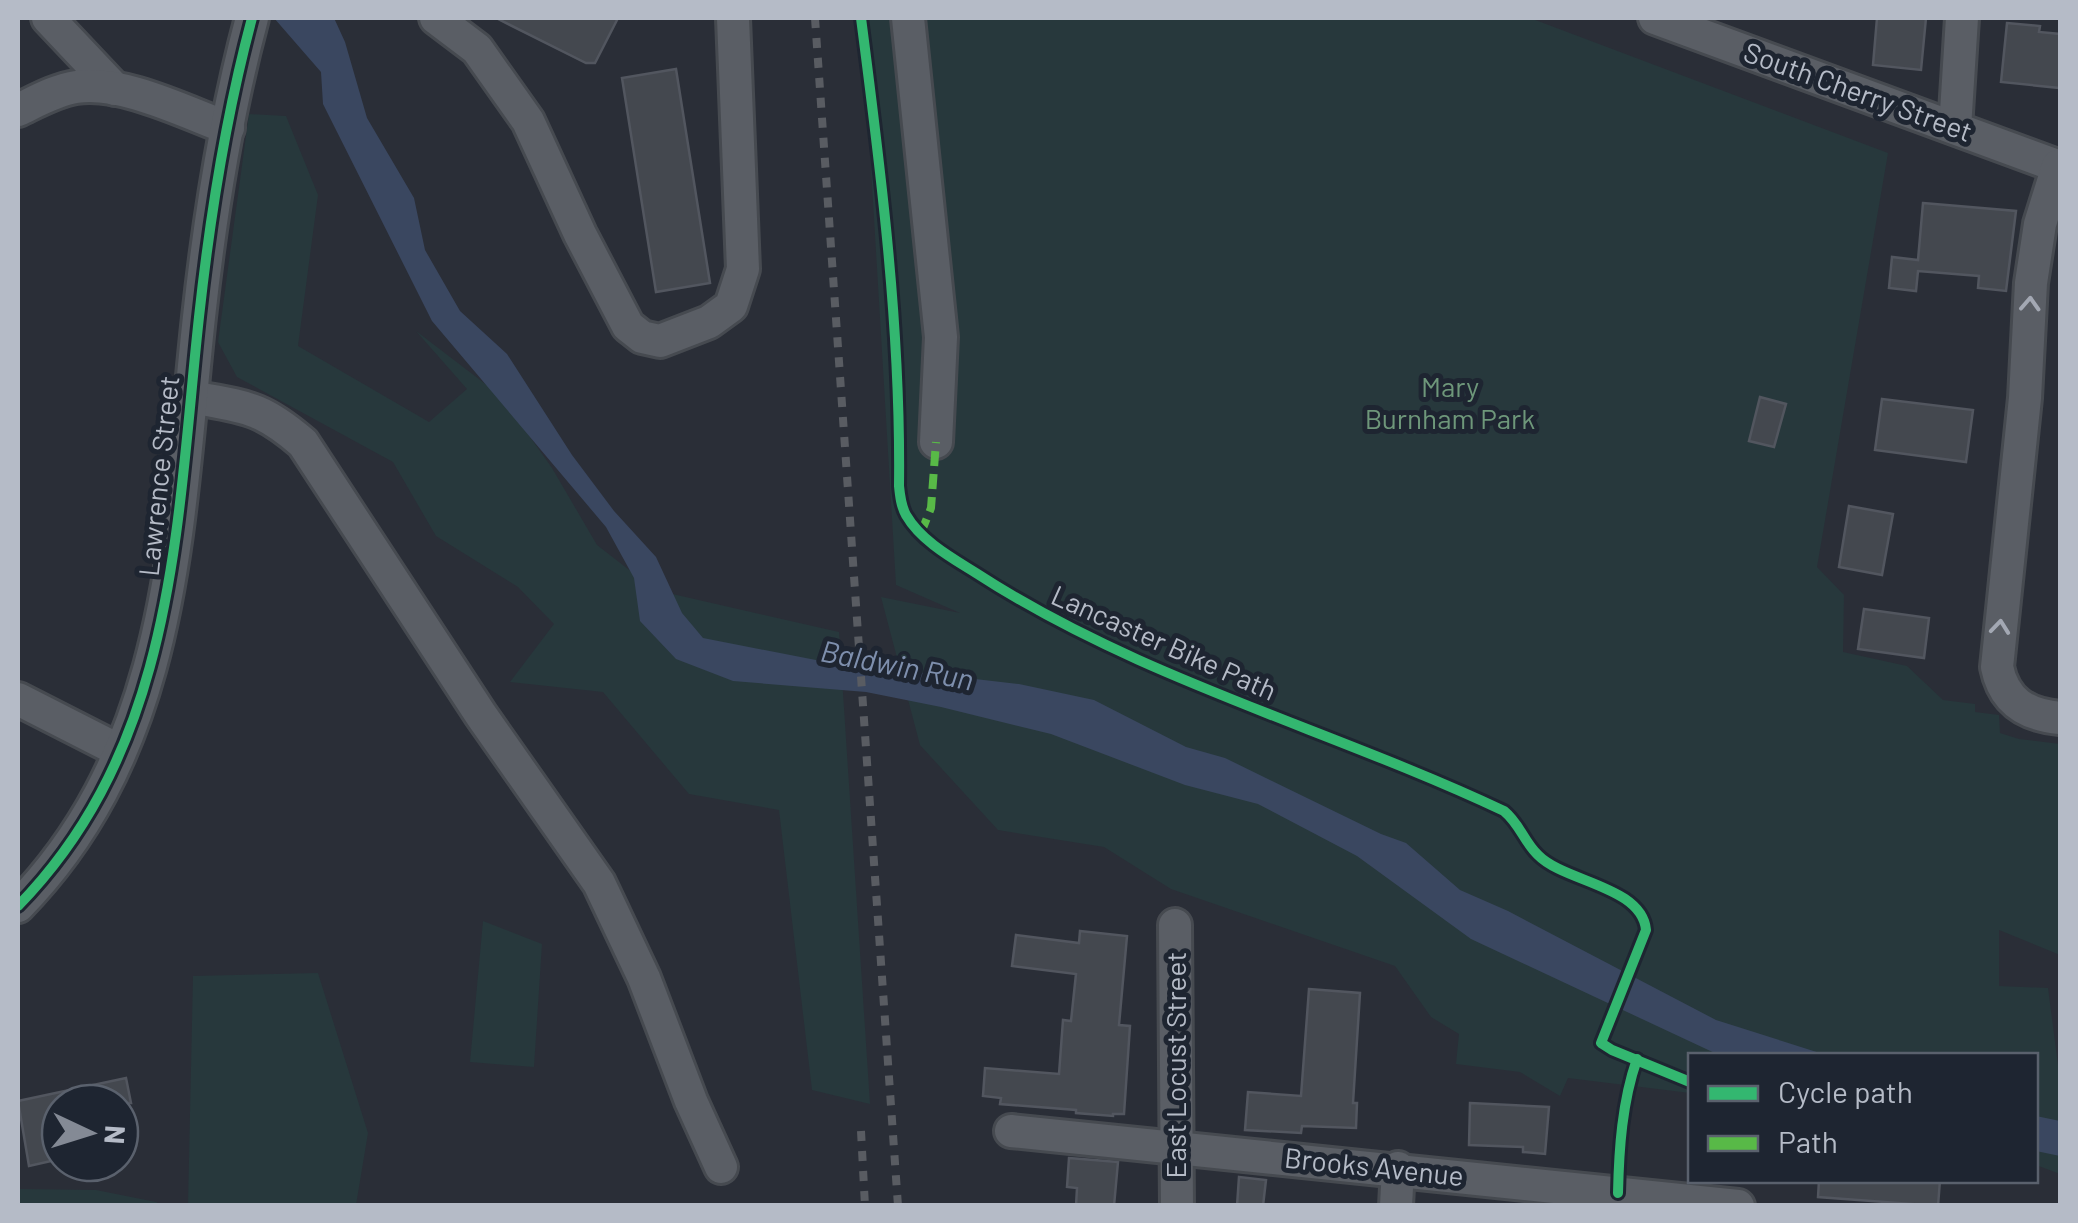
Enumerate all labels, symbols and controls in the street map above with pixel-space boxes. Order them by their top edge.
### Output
street label: South Cherry Street [1740,34,1977,148]
one-way arrow [2019,295,2040,311]
park label: Mary Burnham Park [1365,369,1535,435]
street label: Lawrence Street [131,374,185,578]
street label: Lancaster Bike Path [1047,577,1282,707]
one-way arrow [1989,619,2010,635]
water label: Baldwin Run [818,632,977,697]
street label: East Locust Street [1158,952,1192,1178]
legend [1688,1053,2038,1183]
text: Cycle path [1778,1073,1913,1109]
north arrow [40,1083,140,1183]
text: Path [1778,1123,1838,1159]
text: N [98,1124,134,1145]
street label: Brooks Avenue [1283,1140,1465,1192]

